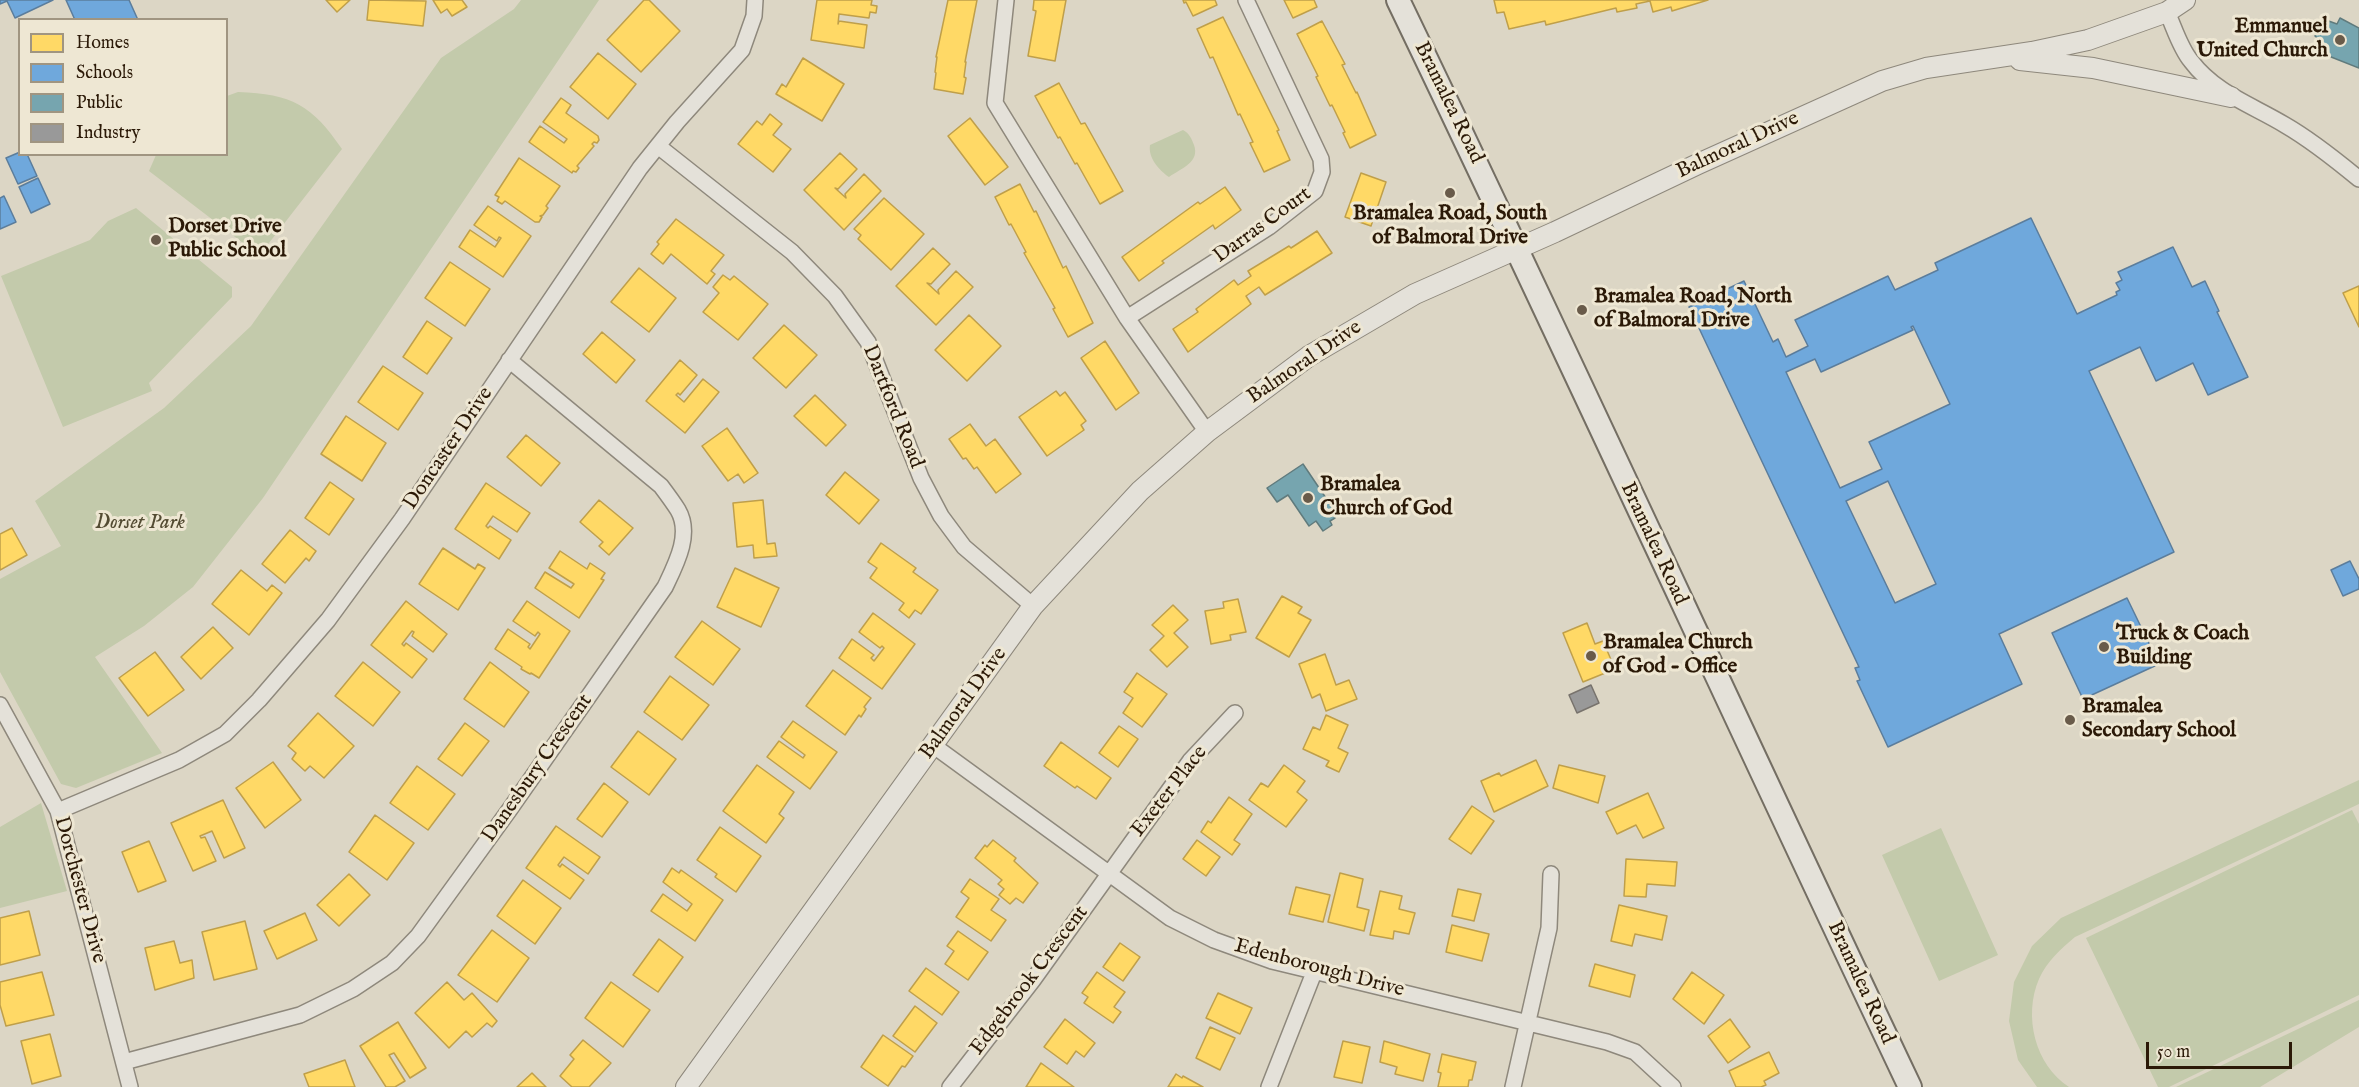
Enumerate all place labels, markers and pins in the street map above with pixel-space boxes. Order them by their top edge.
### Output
place label: Emmanuel United Church [2197,15,2328,65]
marker: Emmanuel United Church [2333,33,2347,47]
marker: Bramalea Road, South of Balmoral Drive [1443,186,1457,200]
place label: Bramalea Road, South of Balmoral Drive [1353,202,1547,252]
place label: Dorset Drive Public School [168,215,286,265]
marker: Dorset Drive Public School [149,233,163,247]
place label: Bramalea Road, North of Balmoral Drive [1594,285,1792,335]
marker: Bramalea Road, North of Balmoral Drive [1575,303,1589,317]
place label: Bramalea Church of God [1320,473,1452,523]
marker: Bramalea Church of God [1301,491,1315,505]
place label: Truck & Coach Building [2116,622,2249,672]
place label: Bramalea Church of God - Office [1603,631,1753,681]
marker: Truck & Coach Building [2097,640,2111,654]
marker: Bramalea Church of God - Office [1584,649,1598,663]
place label: Bramalea Secondary School [2082,695,2236,745]
marker: Bramalea Secondary School [2063,713,2077,727]

